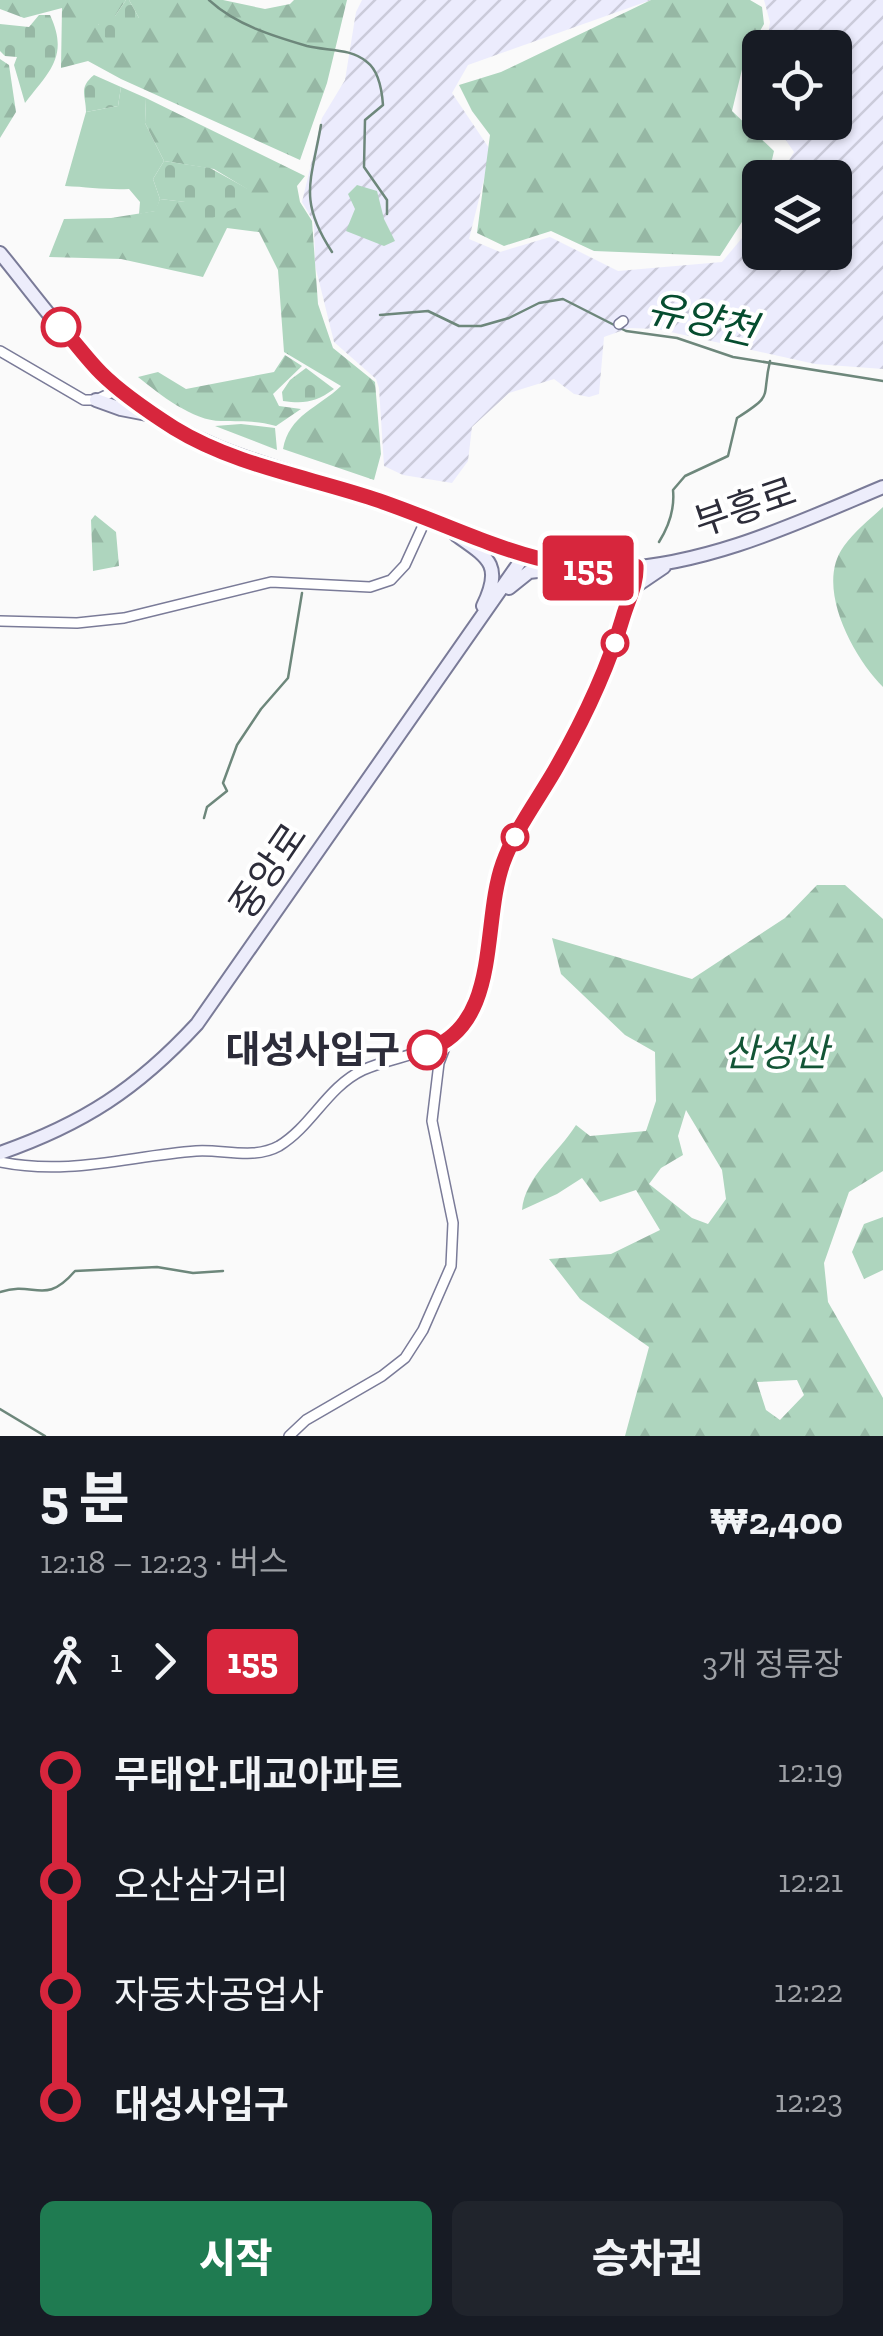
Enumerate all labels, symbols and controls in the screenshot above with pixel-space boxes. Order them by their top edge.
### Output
map controls [742,30,852,270]
button: locate [742,30,852,140]
button: layers [742,160,852,270]
water label: 유양천 [643,283,765,356]
unlabelled marker [42,308,80,346]
street label: 부흥로 [688,468,802,546]
line badge: 155 [530,536,646,600]
text: 155 [563,547,613,589]
unlabelled marker [602,630,628,656]
street label: 중앙로 [220,815,316,927]
unlabelled marker [502,824,528,850]
place label: 대성사입구 [225,1027,400,1073]
park label: 산성산 [724,1030,832,1076]
marker: 대성사입구 [408,1031,446,1069]
text: 5 분 [40,1465,130,1531]
text: ₩2,400 [710,1498,843,1544]
text: 12:18 – 12:23 · 버스 [40,1543,288,1581]
icon: walk [40,1634,95,1689]
icon: forward [137,1634,192,1689]
text: 155 [227,1640,278,1682]
text: 1 [110,1642,122,1680]
text: 3개 정류장 [702,1645,843,1683]
text: 무태안.대교아파트 [114,1752,402,1798]
text: 12:19 [778,1752,843,1790]
text: 오산삼거리 [114,1862,289,1908]
text: 12:21 [778,1862,843,1900]
text: 자동차공업사 [114,1972,324,2018]
text: 12:22 [774,1972,843,2010]
text: 대성사입구 [114,2082,289,2128]
text: 12:23 [775,2082,843,2120]
button: 시작 [40,2201,432,2316]
button: 승차권 [452,2201,843,2316]

